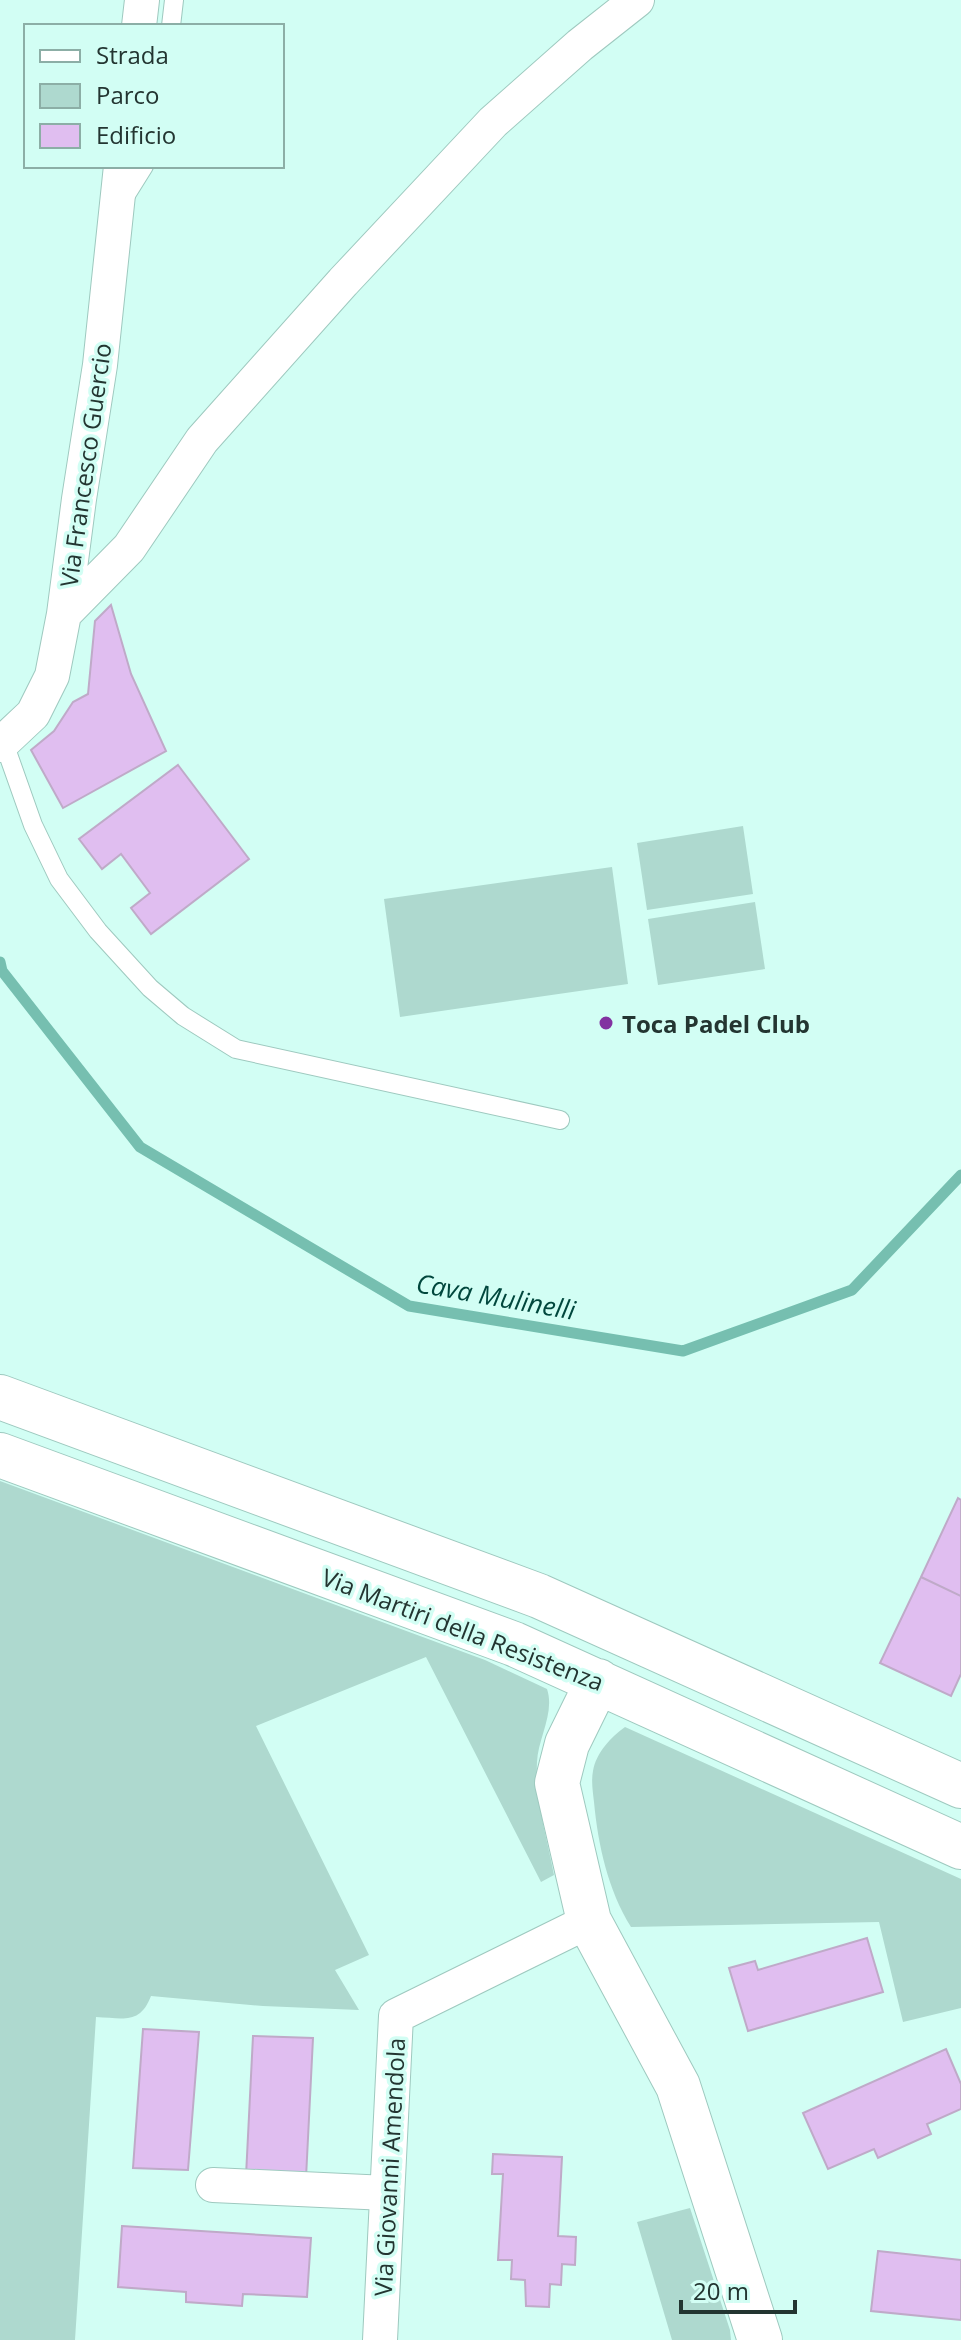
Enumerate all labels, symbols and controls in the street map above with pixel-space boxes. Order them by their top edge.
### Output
legend [24,24,284,168]
text: Strada [96,38,169,71]
text: Parco [96,78,160,111]
text: Edificio [96,118,176,151]
street label: Via Francesco Guercio [52,341,118,589]
place label: Toca Padel Club [622,1007,810,1040]
marker: Toca Padel Club [597,1014,615,1032]
water label: Cava Mulinelli [414,1264,579,1328]
street label: Via Martiri della Resistenza [317,1560,609,1698]
street label: Via Giovanni Amendola [366,2037,412,2297]
scale bar [681,2264,795,2314]
text: 20 m [693,2274,749,2307]

